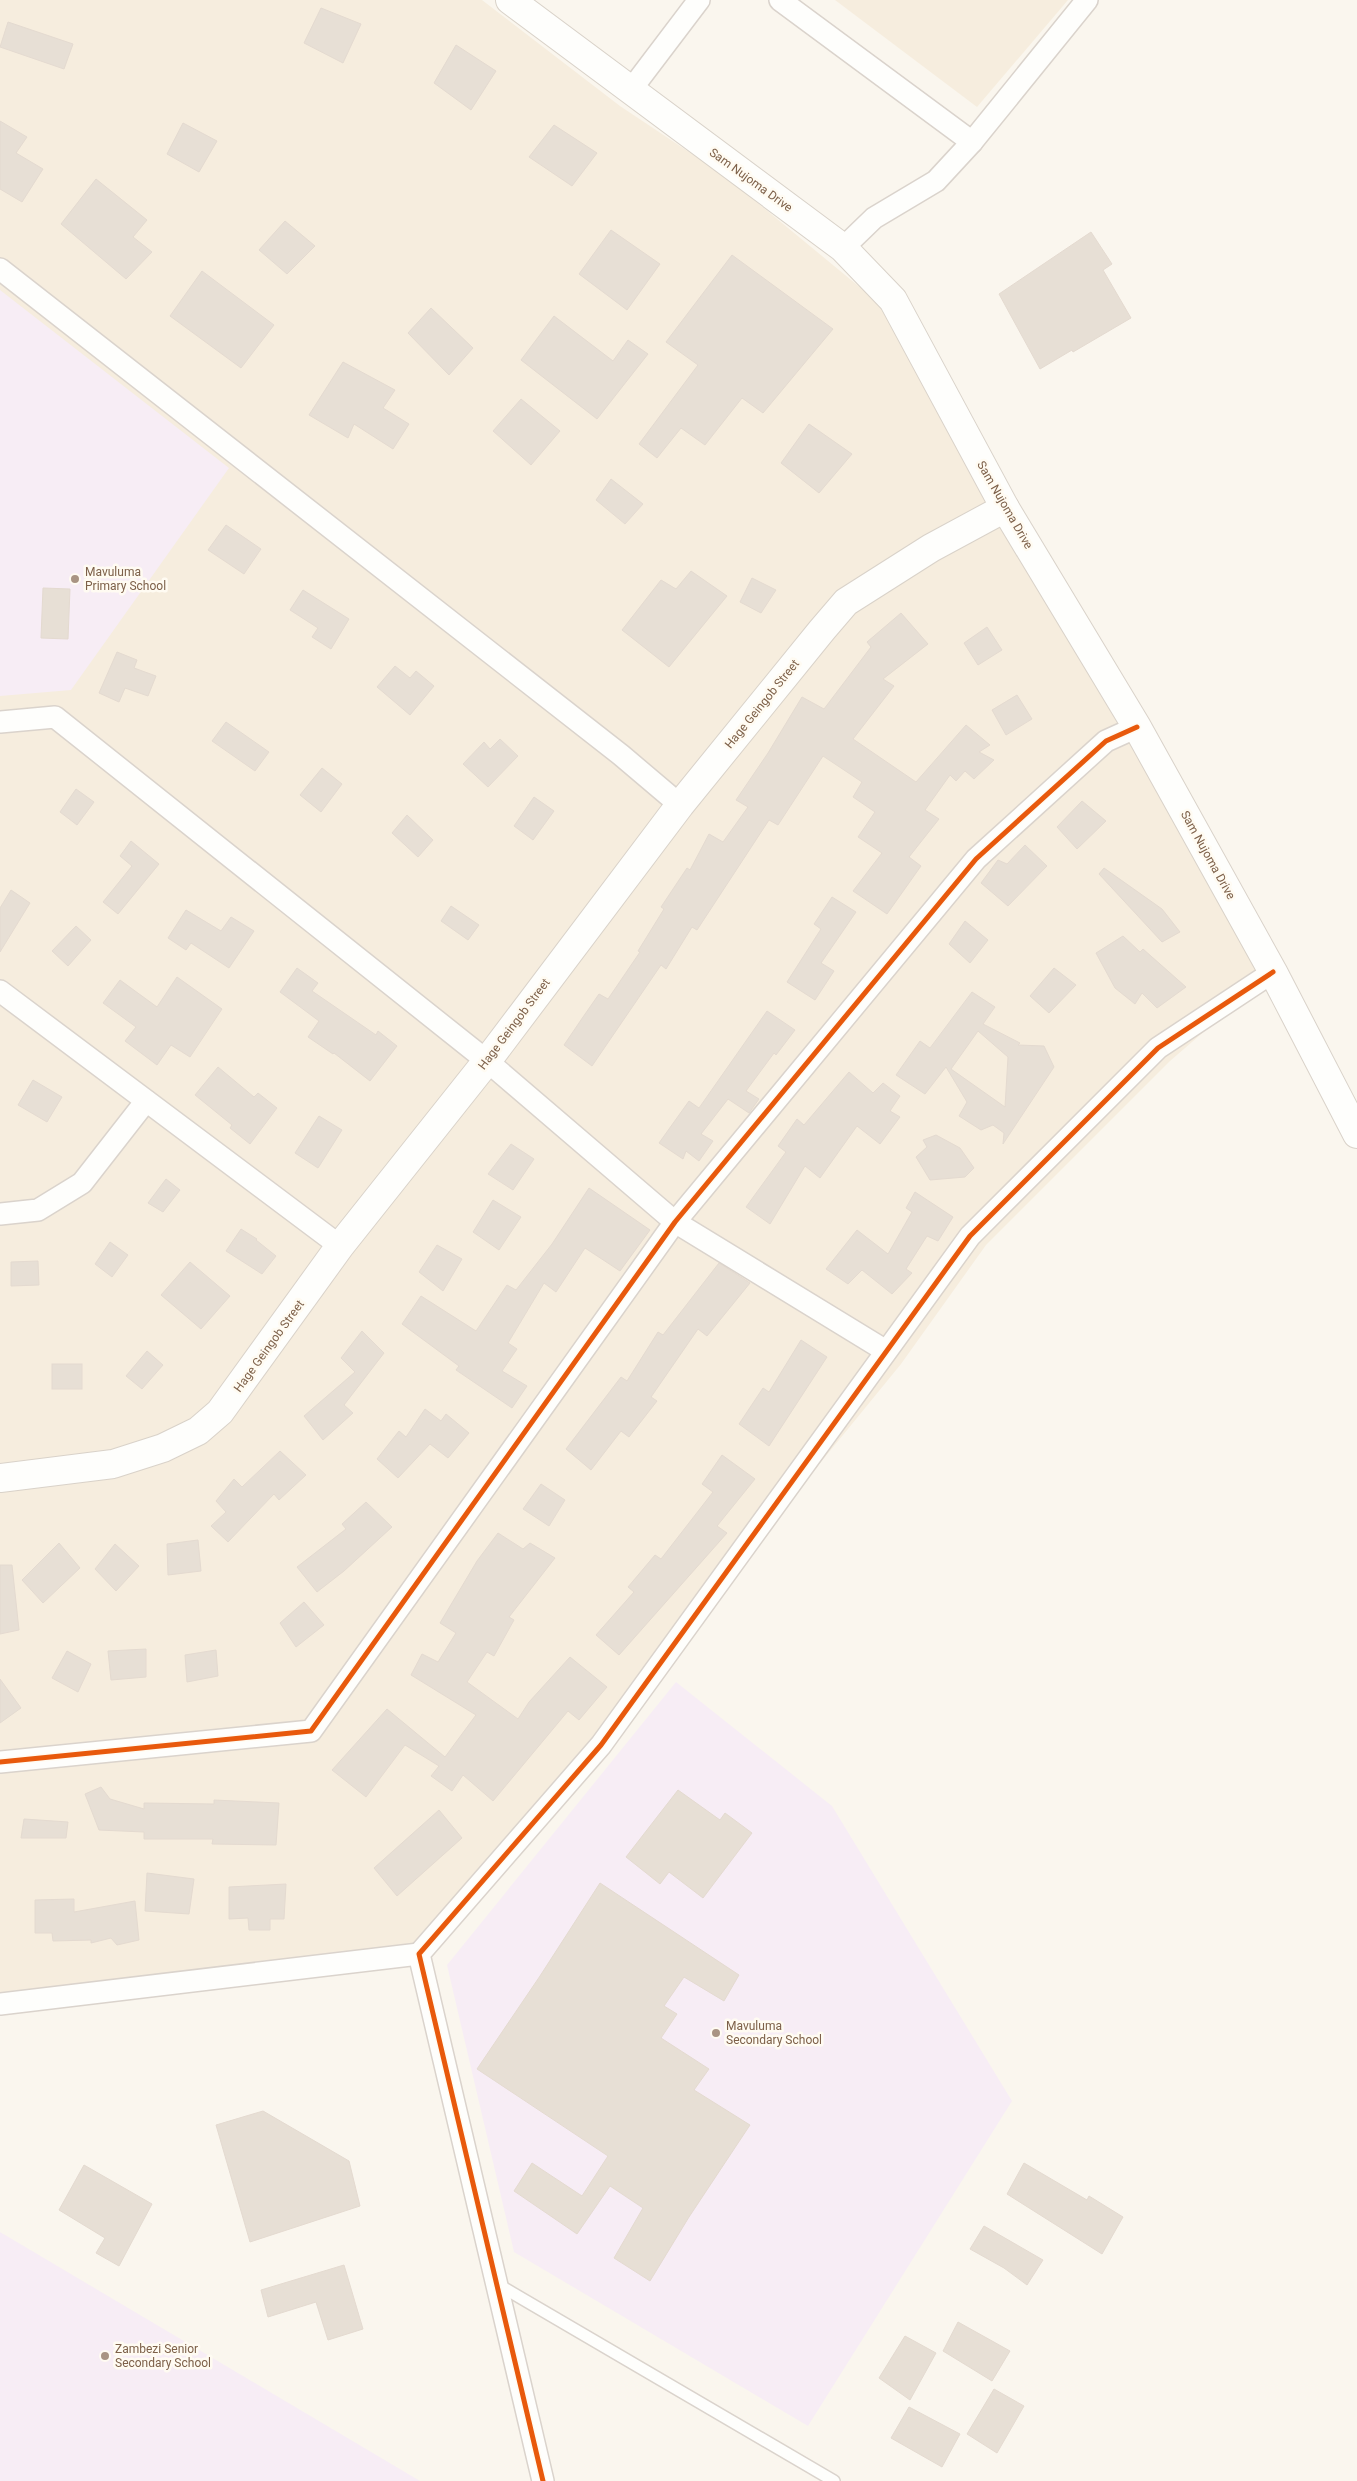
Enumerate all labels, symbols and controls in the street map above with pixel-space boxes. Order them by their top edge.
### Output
street label: Sam Nujoma Drive [707,145,795,215]
street label: Sam Nujoma Drive [974,459,1036,551]
place label: Mavuluma Primary School [85,565,166,593]
marker: Mavuluma Primary School [69,573,81,585]
street label: Hage Geingob Street [722,657,802,751]
street label: Sam Nujoma Drive [1178,808,1238,902]
street label: Hage Geingob Street [475,976,553,1072]
street label: Hage Geingob Street [231,1297,307,1395]
place label: Mavuluma Secondary School [726,2019,822,2047]
marker: Mavuluma Secondary School [710,2027,722,2039]
place label: Zambezi Senior Secondary School [115,2342,211,2370]
marker: Zambezi Senior Secondary School [99,2350,111,2362]

